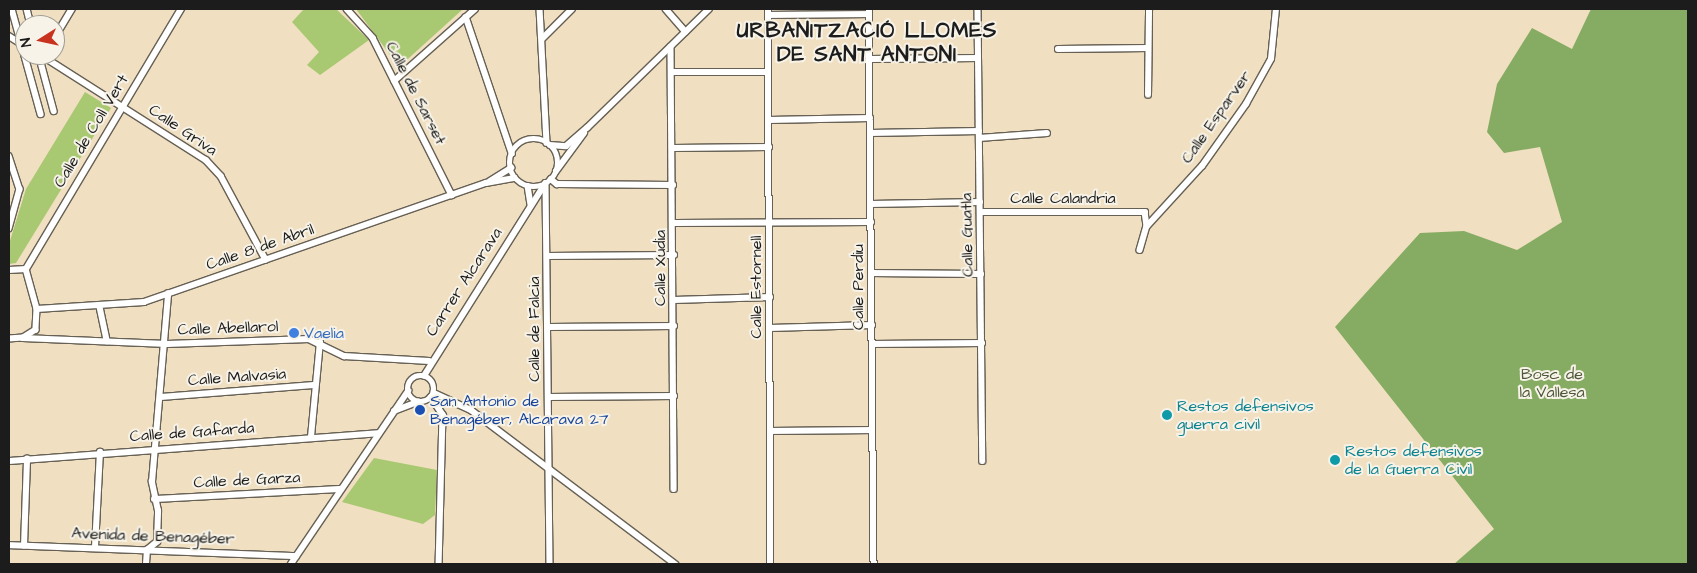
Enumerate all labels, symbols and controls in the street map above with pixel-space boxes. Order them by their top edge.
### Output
north arrow [15,15,65,65]
district label: URBANITZACIÓ LLOMES DE SANT ANTONI [734,18,1000,68]
text: N [16,36,37,48]
street label: Calle de Sarset [382,38,450,148]
street label: Calle Esparver [1177,67,1255,167]
street label: Calle de Coll Vert [50,71,132,191]
street label: Calle Griva [145,100,221,160]
street label: Calle Calandria [1010,188,1116,208]
street label: Calle Guatla [957,193,977,277]
street label: Calle 8 de Abril [204,220,316,274]
street label: Carrer Alcarava [422,224,506,340]
street label: Calle Xudia [650,230,670,306]
street label: Calle Estornell [746,235,766,339]
street label: Calle Perdiu [848,244,868,330]
street label: Calle de Falcia [524,276,544,382]
street label: Calle Abellarol [177,317,279,339]
place label: Vaelia [304,323,344,343]
marker: Vaelia [288,327,300,339]
street label: Calle Malvasia [187,364,287,390]
park label: Bosc de la Vallesa [1519,364,1585,402]
place label: San Antonio de Benagéber, Alcarava 27 [430,391,609,429]
place label: Restos defensivos guerra civil [1177,396,1314,434]
marker: San Antonio de Benagéber, Alcarava 27 [414,404,426,416]
marker: Restos defensivos guerra civil [1161,409,1173,421]
street label: Calle de Gafarda [129,418,255,446]
place label: Restos defensivos de la Guerra Civil [1345,441,1482,479]
marker: Restos defensivos de la Guerra Civil [1329,454,1341,466]
street label: Calle de Garza [193,468,301,492]
street label: Avenida de Benagéber [71,524,235,548]

